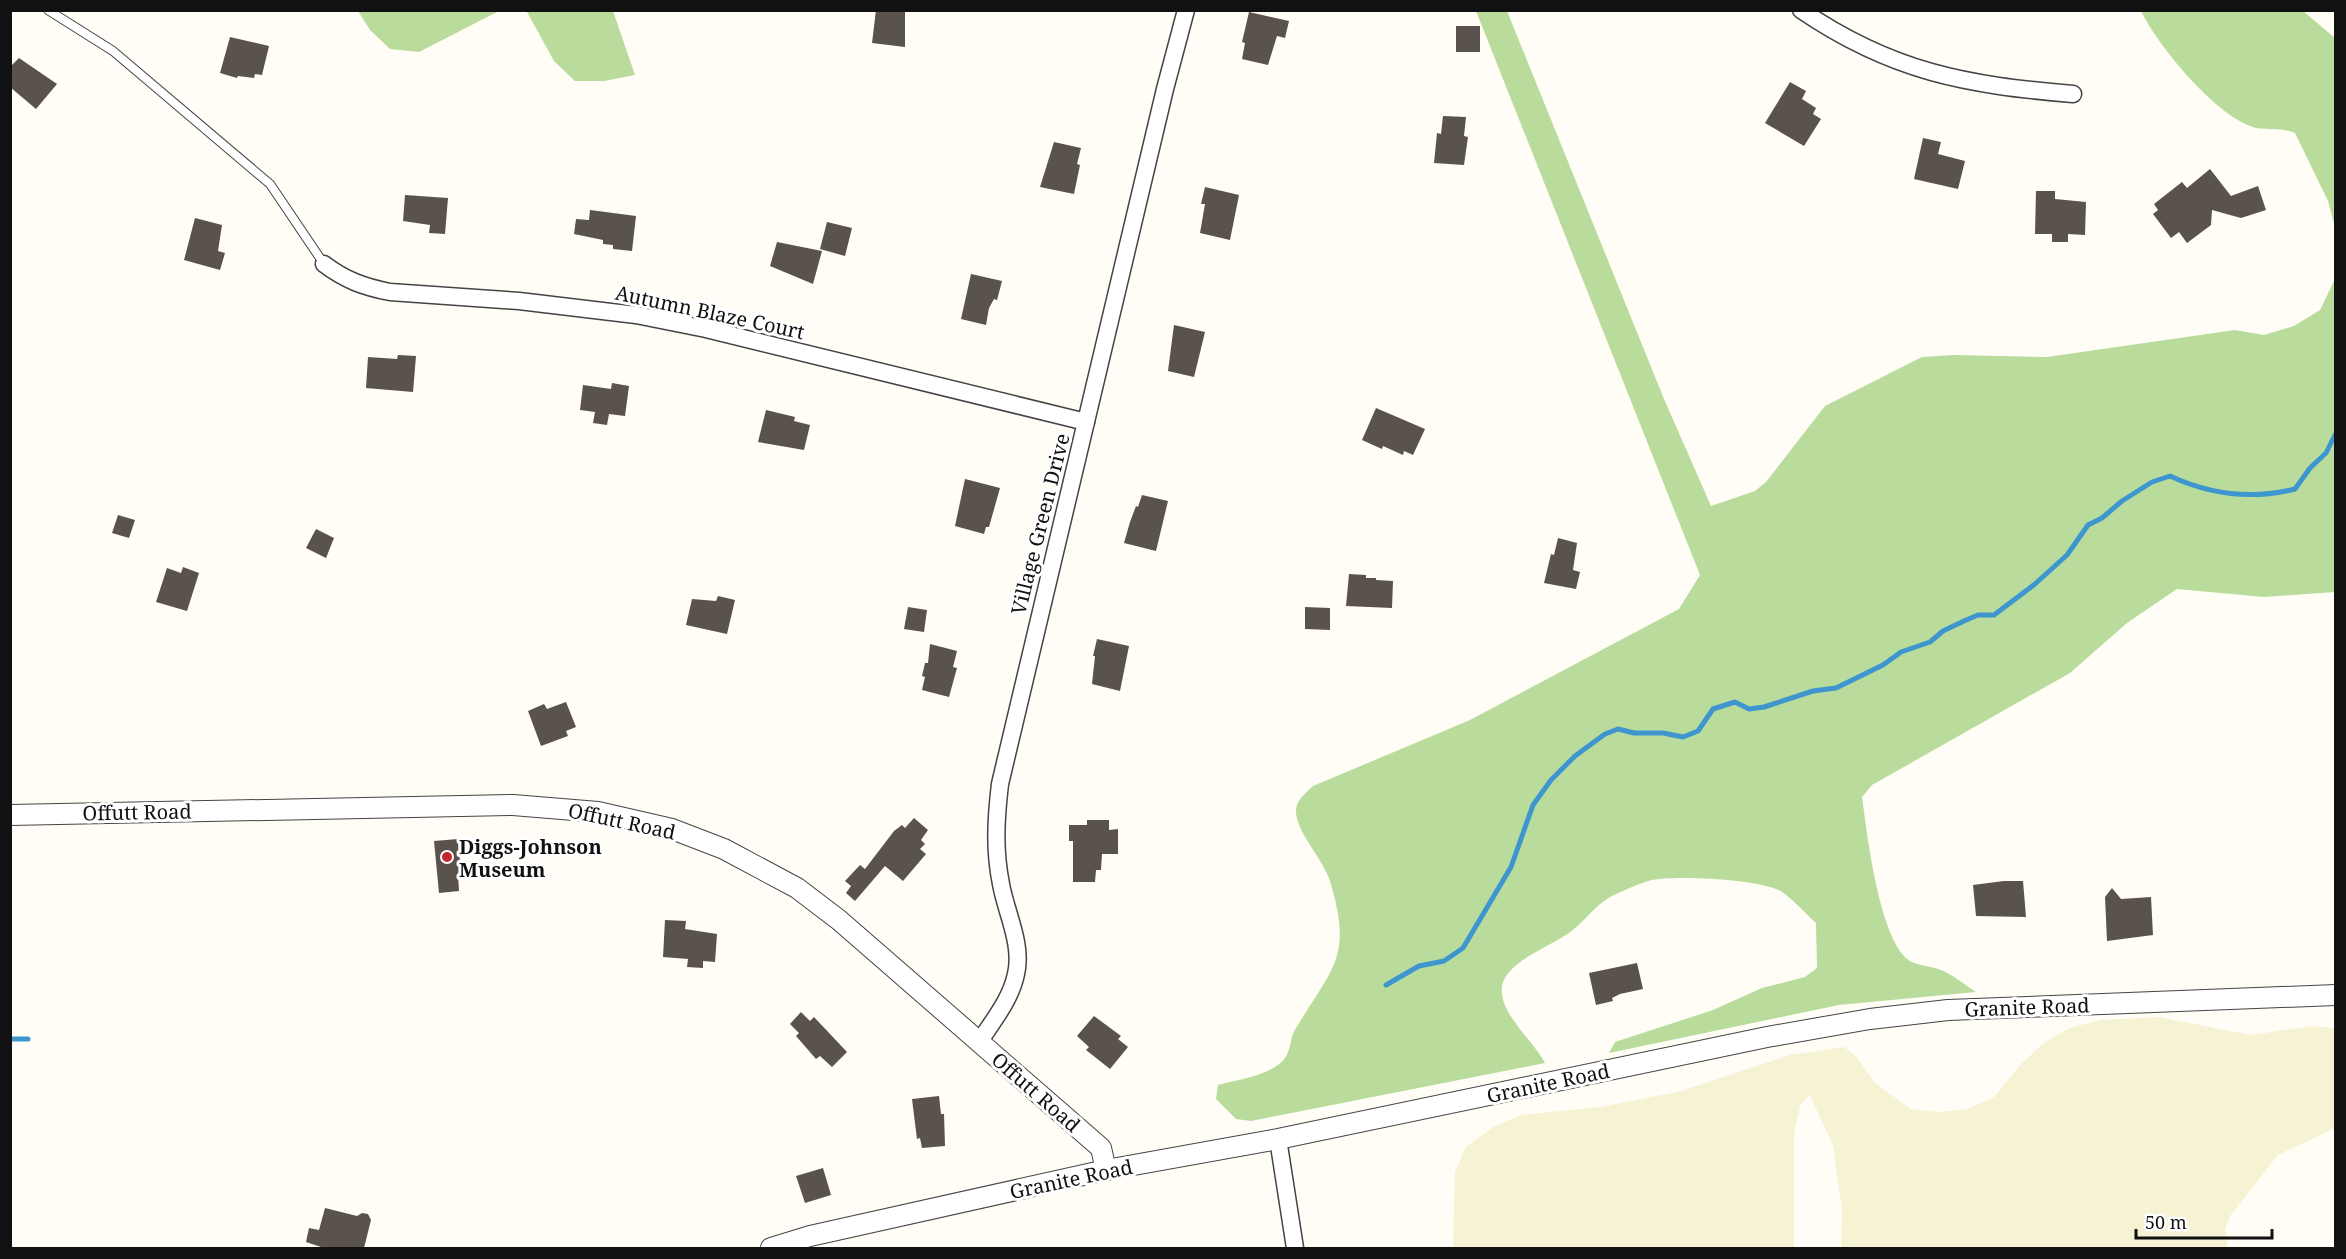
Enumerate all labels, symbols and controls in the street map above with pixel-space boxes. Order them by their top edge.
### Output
street label: Autumn Blaze Court [613,279,807,345]
street label: Village Green Drive [1004,430,1076,618]
street label: Offutt Road [566,796,678,846]
street label: Offutt Road [82,798,192,826]
place label: Diggs-Johnson Museum [459,833,602,883]
marker: Diggs-Johnson Museum [440,850,454,864]
street label: Granite Road [1964,991,2090,1023]
street label: Offutt Road [986,1046,1086,1138]
street label: Granite Road [1484,1057,1612,1109]
street label: Granite Road [1007,1153,1135,1205]
scale bar [2136,1202,2272,1240]
text: 50 m [2145,1210,2187,1234]

